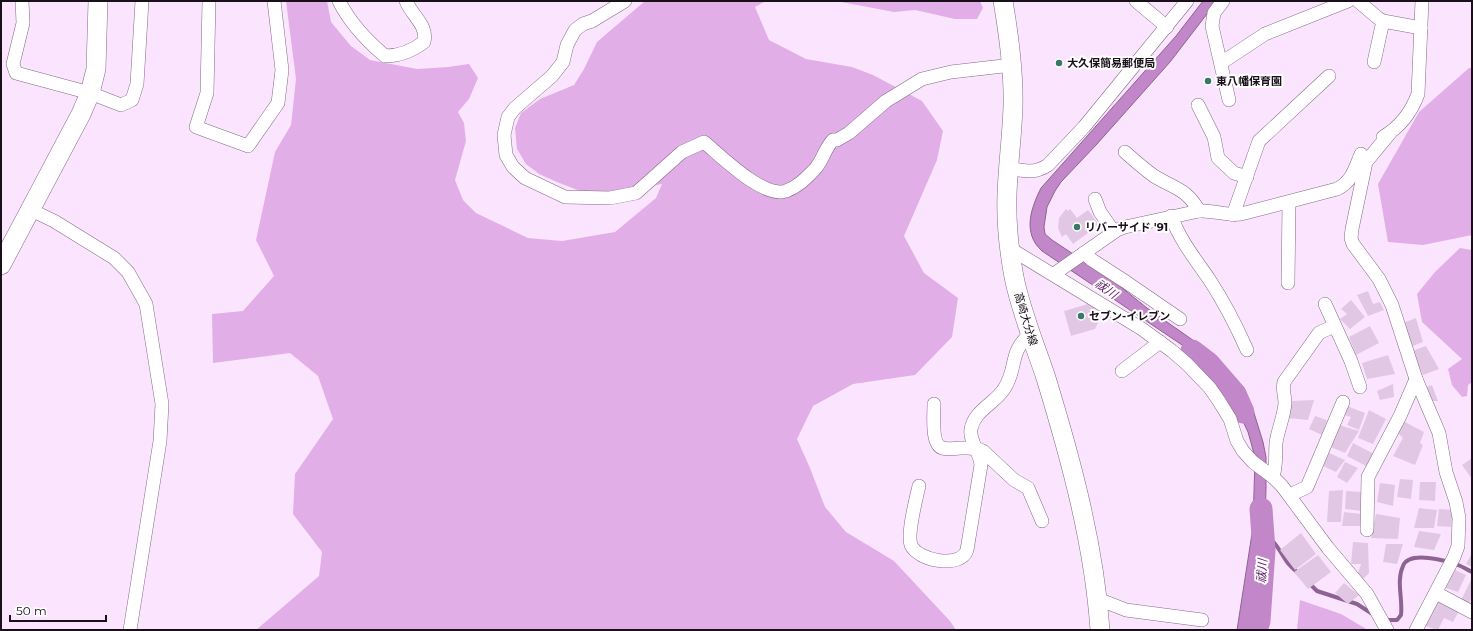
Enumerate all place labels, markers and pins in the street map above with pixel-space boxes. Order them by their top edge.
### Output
place label: 大久保簡易郵便局 [1067,56,1155,70]
marker: 大久保簡易郵便局 [1054,58,1064,68]
place label: 東八幡保育園 [1216,74,1282,88]
marker: 東八幡保育園 [1203,76,1213,86]
place label: リバーサイド '91 [1085,220,1168,234]
marker: リバーサイド '91 [1072,222,1082,232]
place label: セブン-イレブン [1089,309,1170,323]
marker: セブン-イレブン [1076,311,1086,321]

